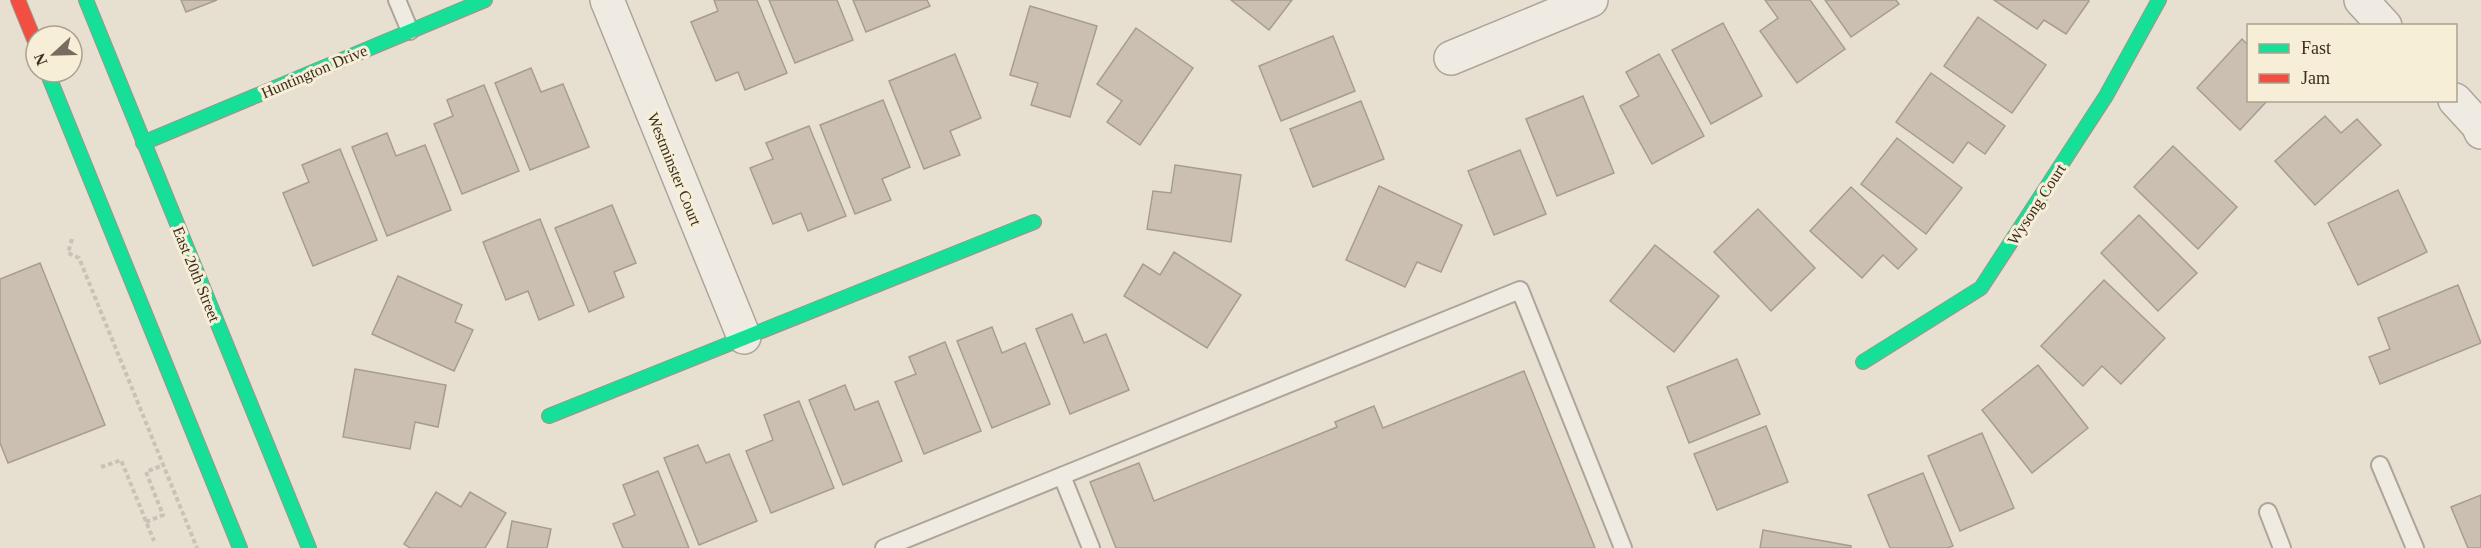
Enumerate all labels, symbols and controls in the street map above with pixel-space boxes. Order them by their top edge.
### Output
north arrow [24,24,84,84]
legend [2247,24,2457,102]
text: Fast [2301,38,2331,58]
street label: Huntington Drive [259,41,370,102]
text: N [30,50,51,68]
text: Jam [2301,68,2330,88]
street label: Westminster Court [644,110,705,229]
street label: Wysong Court [2004,160,2070,248]
street label: East 20th Street [170,224,224,325]

